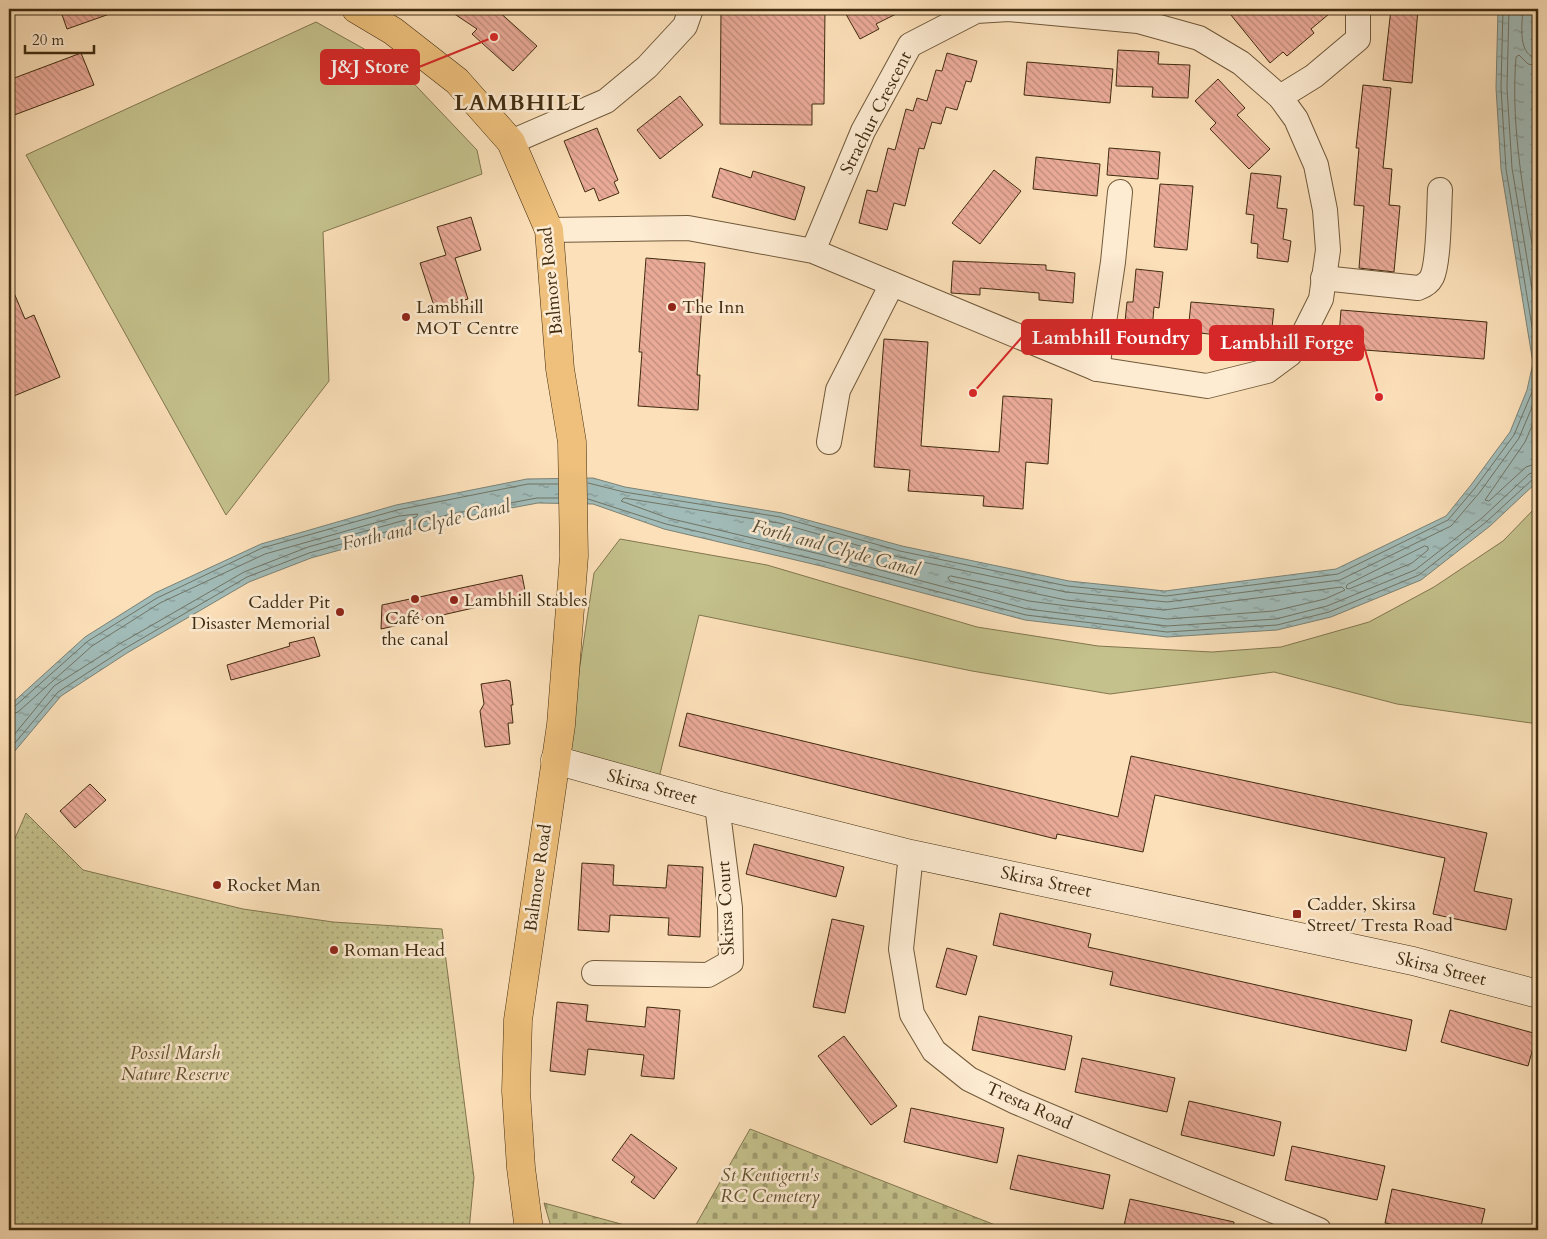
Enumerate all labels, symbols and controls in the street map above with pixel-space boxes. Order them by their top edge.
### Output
scale bar [25,22,94,54]
text: 20 m [32,30,64,50]
street label: Strachur Crescent [834,47,918,179]
callout: J&J Store [321,50,419,84]
text: J&J Store [328,54,409,80]
district label: LAMBHILL [454,88,586,118]
street label: Balmore Road [533,225,569,336]
place label: Lambhill MOT Centre [416,295,519,341]
place label: The Inn [682,295,745,320]
marker: The Inn [666,301,678,313]
marker: Lambhill MOT Centre [400,311,412,323]
callout: Lambhill Foundry [1022,320,1201,354]
text: Lambhill Foundry [1032,325,1190,351]
callout: Lambhill Forge [1210,326,1363,360]
text: Lambhill Forge [1220,330,1354,356]
water label: Forth and Clyde Canal [339,493,514,557]
water label: Forth and Clyde Canal [749,513,923,583]
place label: Lambhill Stables [464,588,587,613]
place label: Cadder Pit Disaster Memorial [191,590,330,636]
marker: Café on the canal [409,593,421,605]
marker: Lambhill Stables [448,594,460,606]
marker: Cadder Pit Disaster Memorial [334,606,346,618]
place label: Café on the canal [381,606,449,652]
street label: Skirsa Street [604,763,700,811]
street label: Balmore Road [518,822,558,934]
street label: Skirsa Court [711,860,741,956]
street label: Skirsa Street [998,860,1094,904]
place label: Rocket Man [227,873,321,898]
marker: Rocket Man [211,879,223,891]
place label: Cadder, Skirsa Street/ Tresta Road [1307,892,1453,938]
marker: Cadder, Skirsa Street/ Tresta Road [1291,908,1303,920]
place label: Roman Head [344,938,445,963]
marker: Roman Head [328,944,340,956]
street label: Skirsa Street [1393,946,1489,992]
park label: Possil Marsh Nature Reserve [121,1041,230,1087]
street label: Tresta Road [982,1076,1076,1136]
park label: St Kentigern's RC Cemetery [720,1163,820,1209]

